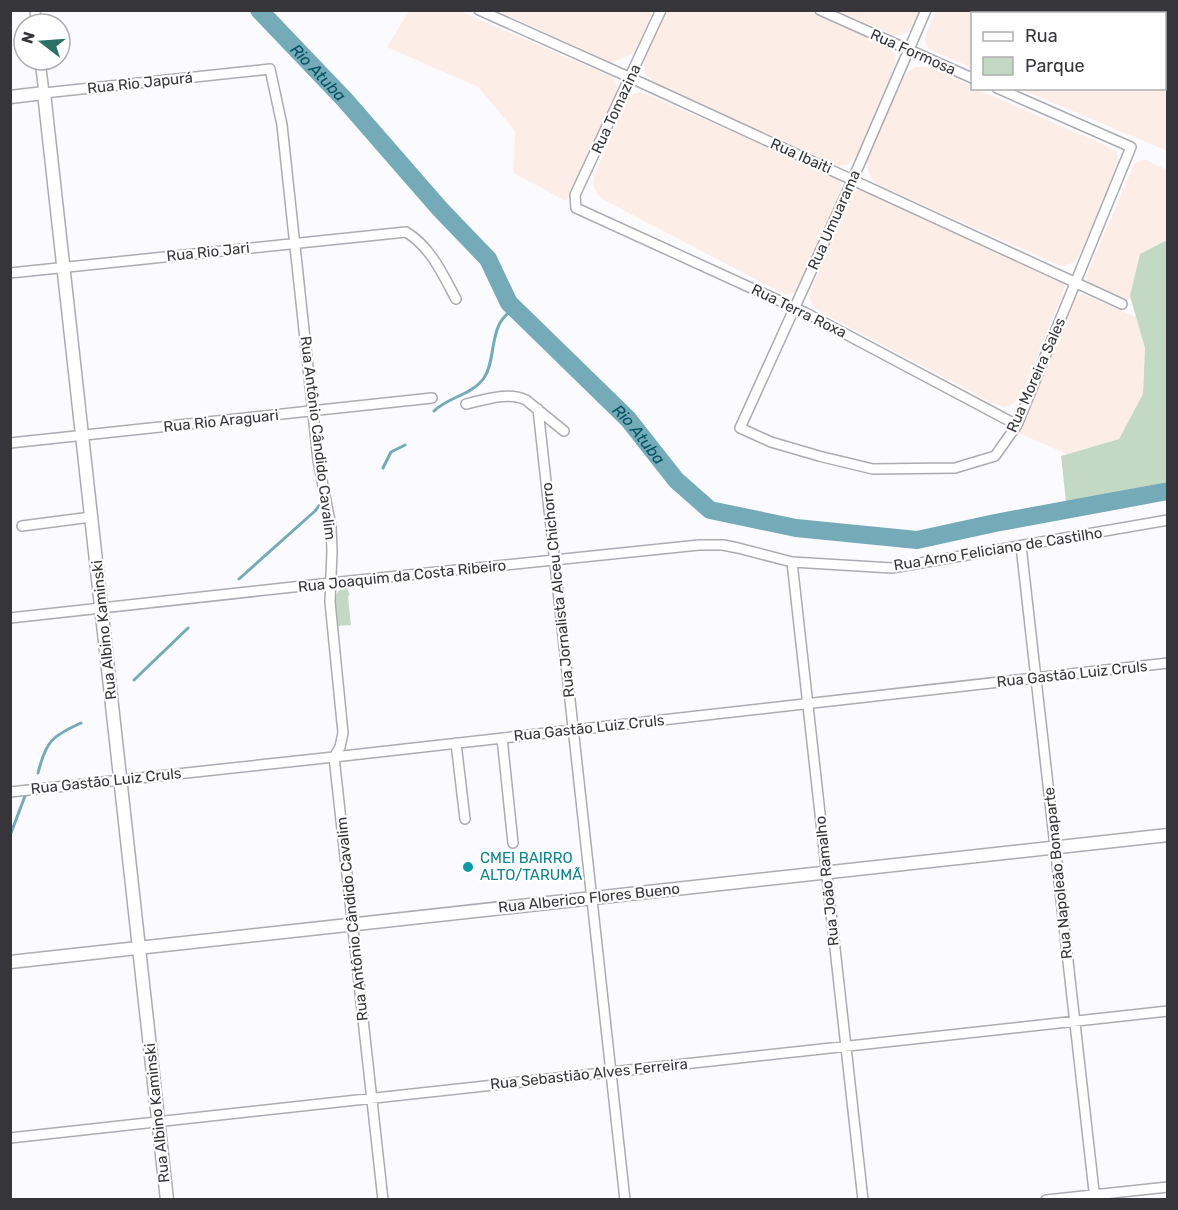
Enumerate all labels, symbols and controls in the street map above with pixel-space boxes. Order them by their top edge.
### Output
north arrow [12,12,72,72]
legend [971,12,1166,90]
street label: Rua Formosa [868,25,958,79]
text: Rua [1025,25,1058,47]
text: N [17,29,39,46]
water label: Rio Atuba [286,40,350,105]
text: Parque [1025,55,1085,77]
street label: Rua Tomazina [587,61,645,157]
street label: Rua Rio Japurá [86,69,194,97]
street label: Rua Ibaiti [768,135,834,177]
street label: Rua Umuarama [804,167,864,273]
street label: Rua Rio Jari [165,239,251,265]
street label: Rua Terra Roxa [748,280,850,342]
street label: Rua Moreira Sales [1003,314,1070,435]
street label: Rua Antônio Cândido Cavalim [297,335,339,541]
water label: Rio Atuba [609,400,669,468]
street label: Rua Rio Araguari [163,406,279,436]
street label: Rua Jornalista Alceu Chichorro [538,482,578,698]
street label: Rua Arno Feliciano de Castilho [892,524,1104,574]
street label: Rua Joaquim da Costa Ribeiro [297,556,507,596]
street label: Rua Albino Kaminski [88,559,120,701]
street label: Rua Gastão Luiz Cruls [996,657,1149,691]
street label: Rua Gastão Luiz Cruls [513,711,666,745]
street label: Rua Gastão Luiz Cruls [30,764,183,798]
street label: Rua Napoleão Bonaparte [1040,786,1076,960]
street label: Rua João Ramalho [811,815,843,947]
street label: Rua Antônio Cândido Cavalim [332,816,372,1022]
place label: CMEI BAIRRO ALTO/TARUMÃ [480,849,582,884]
marker: CMEI BAIRRO ALTO/TARUMÃ [461,860,475,874]
street label: Rua Alberico Flores Bueno [497,879,681,917]
street label: Rua Albino Kaminski [141,1042,173,1184]
street label: Rua Sebastião Alves Ferreira [489,1055,689,1093]

